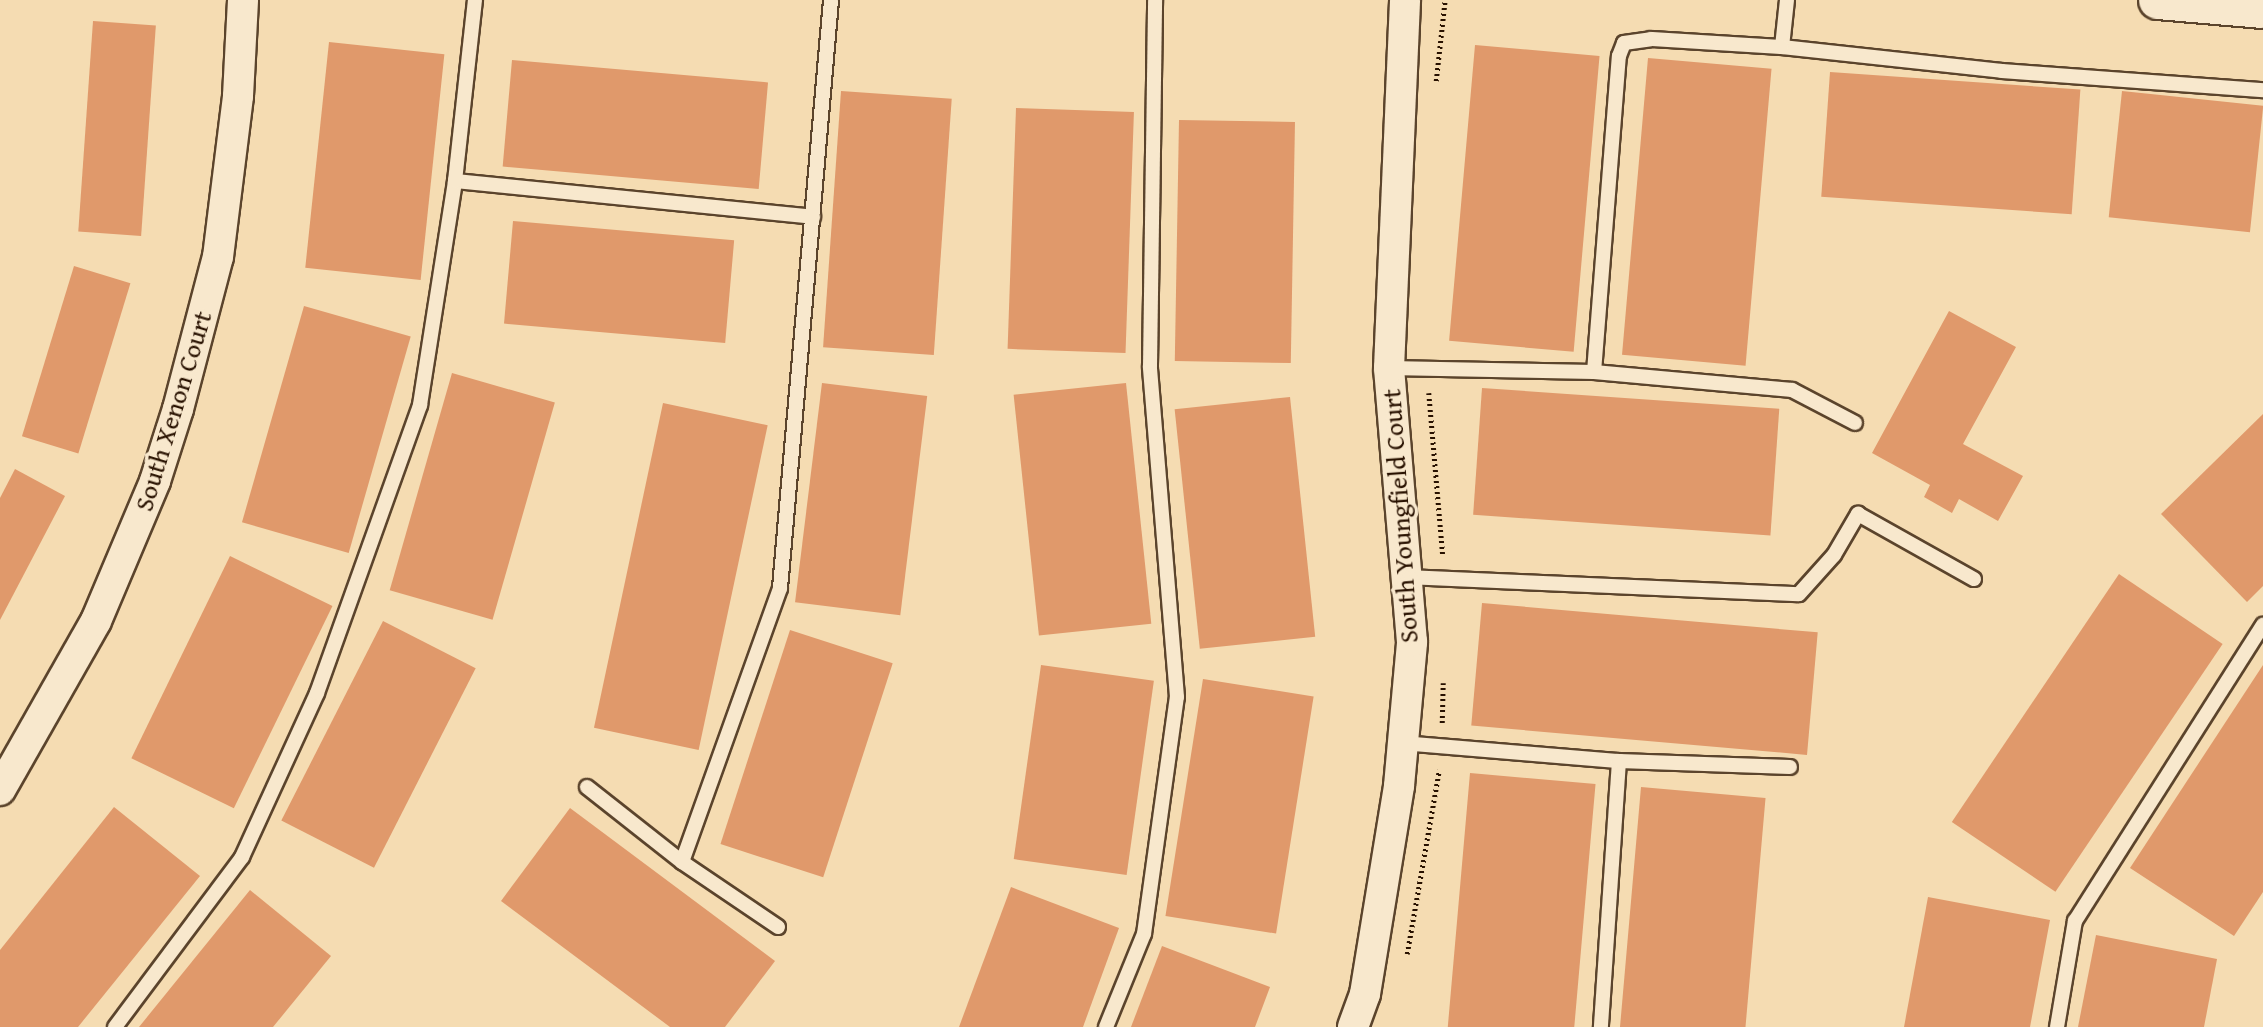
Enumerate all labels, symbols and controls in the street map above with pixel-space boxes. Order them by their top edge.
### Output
street label: South Xenon Court [128,307,218,515]
street label: South Youngfield Court [1376,388,1424,644]

